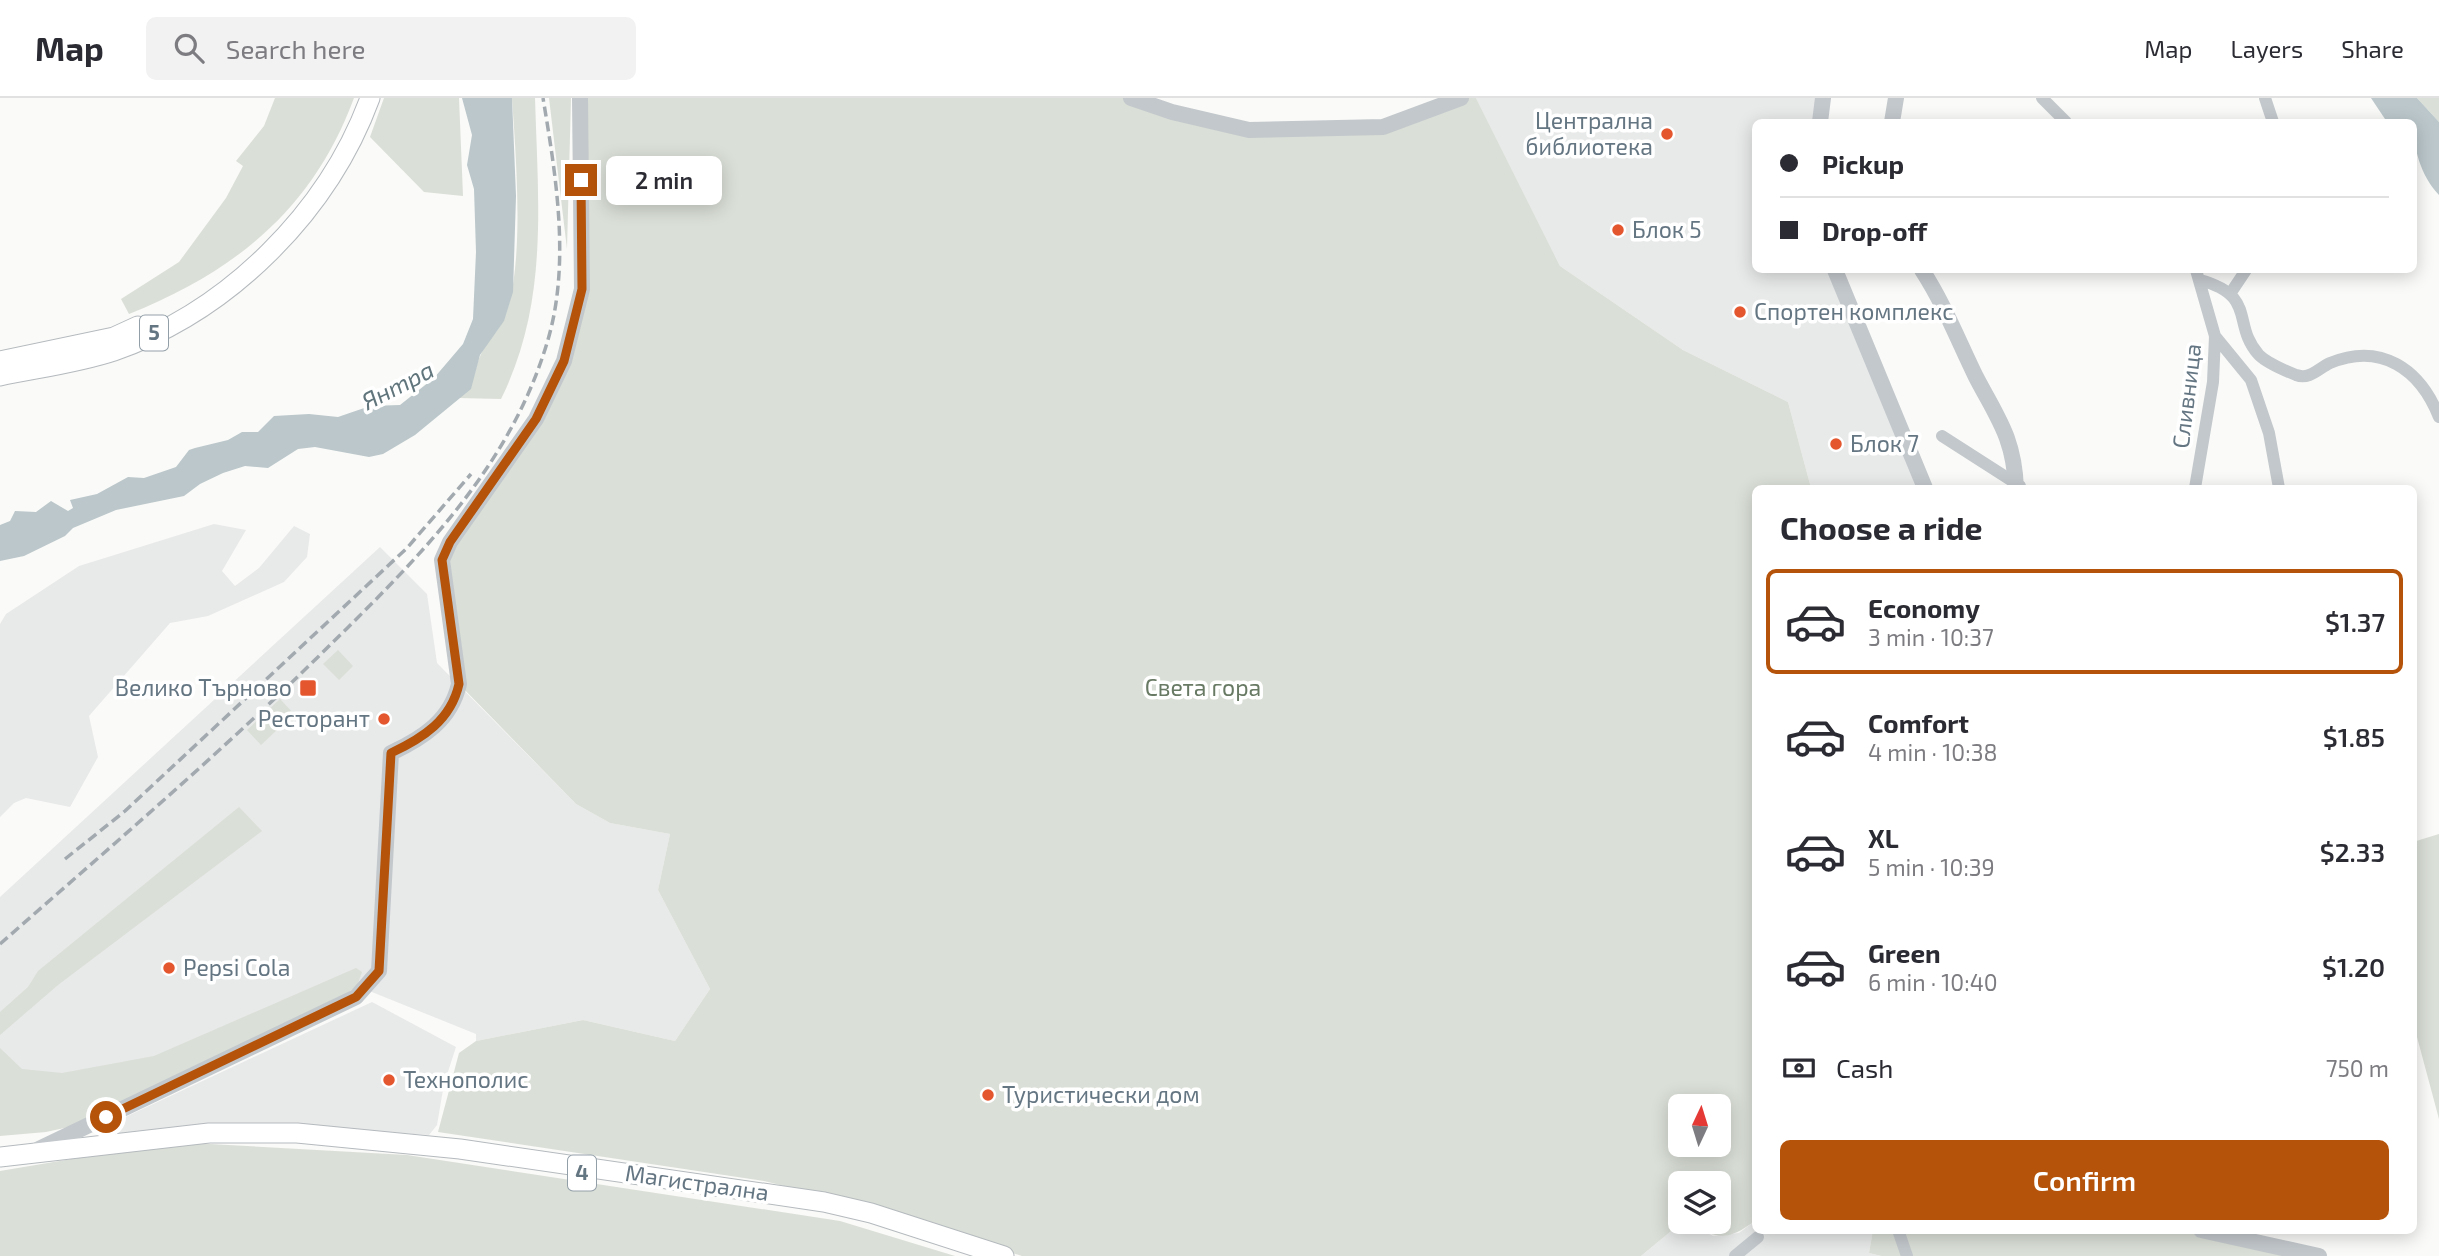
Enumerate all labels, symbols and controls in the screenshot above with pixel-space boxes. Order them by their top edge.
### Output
search box [146,17,636,80]
text: Map [35,28,104,68]
icon: search [170,29,208,67]
text: Search here [226,33,365,64]
text: Map [2144,34,2192,63]
text: Layers [2230,34,2303,63]
text: Share [2341,34,2404,63]
place label: Централна библиотека [1525,106,1653,160]
marker: Централна библиотека [1659,126,1675,142]
text: Pickup [1822,148,1904,179]
callout: 2 min [606,155,721,204]
route end [565,164,597,196]
text: 2 min [635,166,693,194]
place label: Блок 5 [1632,215,1702,243]
text: Drop-off [1822,215,1927,246]
marker: Блок 5 [1610,222,1626,238]
place label: Спортен комплекс [1754,297,1954,325]
marker: Спортен комплекс [1732,304,1748,320]
road number: 5 [140,316,168,350]
street label: Сливница [2166,342,2206,450]
water label: Янтра [356,354,438,415]
place label: Блок 7 [1850,429,1919,457]
marker: Блок 7 [1828,436,1844,452]
text: Choose a ride [1780,508,1983,546]
icon: car [1784,590,1847,653]
text: Economy [1868,592,1980,623]
text: $1.37 [2325,606,2385,637]
text: 3 min · 10:37 [1868,623,1994,651]
place label: Велико Търново [115,673,292,701]
park label: Света гора [1145,673,1261,701]
marker: Велико Търново [298,678,318,698]
place label: Ресторант [258,704,370,732]
icon: car [1784,705,1847,768]
text: Comfort [1868,707,1969,738]
marker: Ресторант [376,711,392,727]
text: $1.85 [2323,721,2385,752]
text: 4 min · 10:38 [1868,738,1997,766]
icon: car [1784,820,1847,883]
text: XL [1868,822,1899,853]
text: $2.33 [2320,836,2385,867]
text: 5 min · 10:39 [1868,853,1995,881]
icon: car [1784,935,1847,998]
text: Green [1868,937,1941,968]
text: $1.20 [2322,951,2385,982]
place label: Pepsi Cola [183,953,290,981]
marker: Pepsi Cola [161,960,177,976]
text: 6 min · 10:40 [1868,968,1998,996]
icon: cash [1780,1049,1818,1087]
text: Cash [1836,1052,1893,1083]
text: 750 m [2326,1054,2389,1082]
place label: Технополис [403,1065,529,1093]
marker: Технополис [381,1072,397,1088]
place label: Туристически дом [1002,1080,1200,1109]
marker: Туристически дом [980,1087,996,1103]
north arrow [1668,1094,1731,1157]
map controls [1668,1094,1731,1234]
route start [90,1101,122,1133]
button: Confirm [1780,1140,2389,1220]
road number: 4 [568,1156,596,1190]
street label: Магистрална [624,1158,771,1206]
button: layers [1668,1171,1731,1234]

